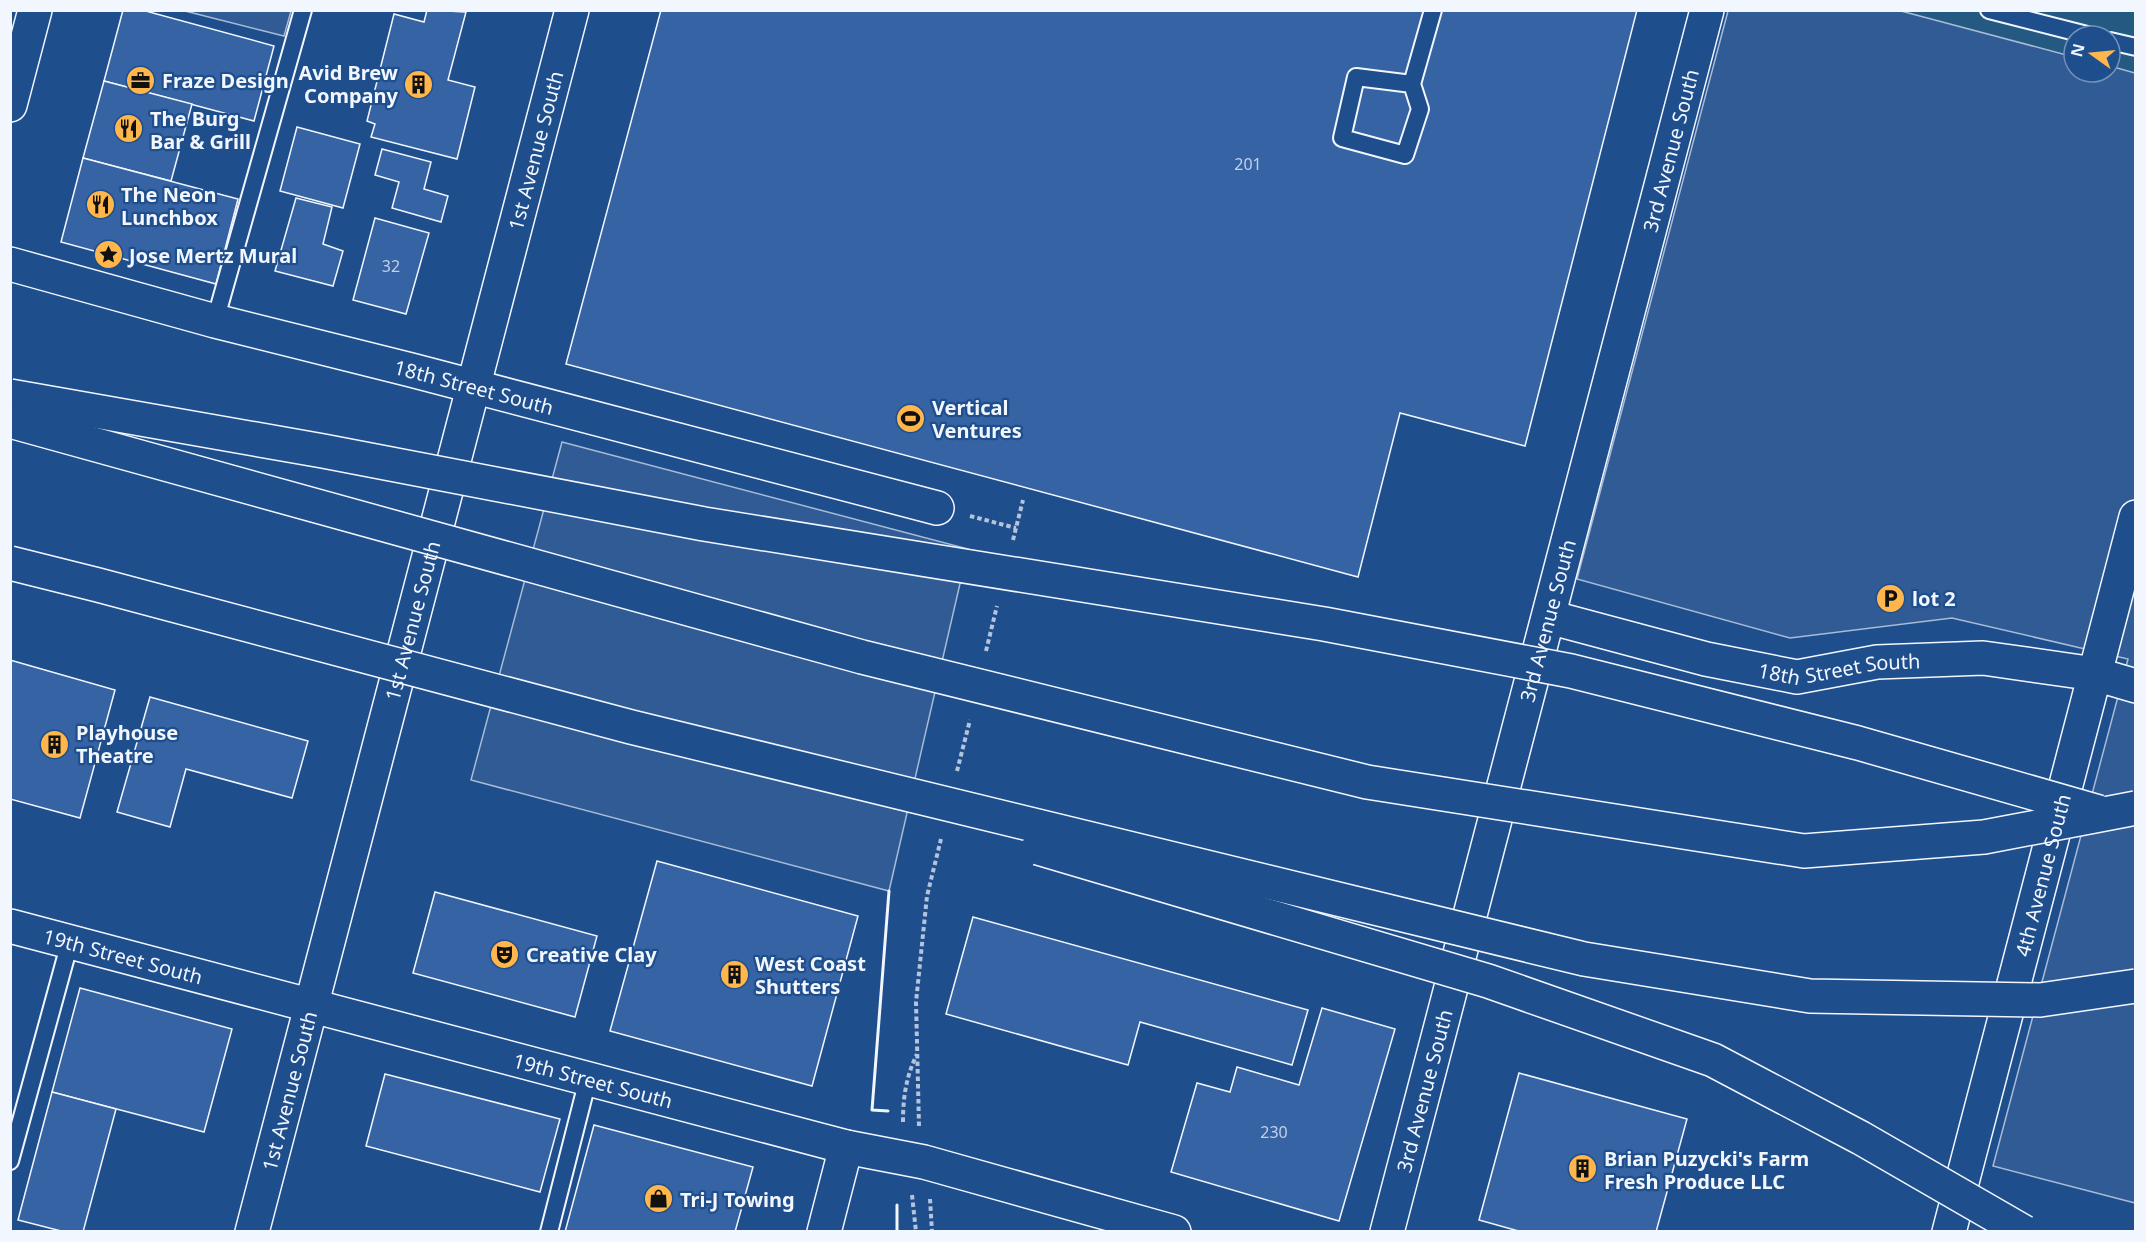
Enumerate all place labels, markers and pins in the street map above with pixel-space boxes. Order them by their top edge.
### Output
place label: Avid Brew Company [298,59,399,109]
office icon: Fraze Design [125,64,157,96]
place label: Fraze Design [162,67,289,94]
building icon: Avid Brew Company [403,68,435,100]
place label: The Burg Bar & Grill [150,105,251,155]
restaurant icon: The Burg Bar & Grill [113,113,145,145]
place label: The Neon Lunchbox [121,181,218,231]
restaurant icon: The Neon Lunchbox [84,189,116,221]
place icon: Jose Mertz Mural [92,239,124,271]
place label: Jose Mertz Mural [127,242,297,269]
place label: Vertical Ventures [932,394,1022,444]
sports icon: Vertical Ventures [895,403,927,435]
parking icon: lot 2 [1875,582,1907,614]
place label: lot 2 [1912,585,1956,612]
place label: Playhouse Theatre [76,719,178,769]
building icon: Playhouse Theatre [39,728,71,760]
theatre icon: Creative Clay [489,938,521,970]
place label: Creative Clay [526,941,657,968]
place label: West Coast Shutters [755,950,866,1000]
building icon: West Coast Shutters [718,958,750,990]
place label: Brian Puzycki's Farm Fresh Produce LLC [1604,1145,1809,1195]
building icon: Brian Puzycki's Farm Fresh Produce LLC [1567,1153,1599,1185]
shop icon: Tri-J Towing [643,1183,675,1215]
place label: Tri-J Towing [680,1186,795,1213]

